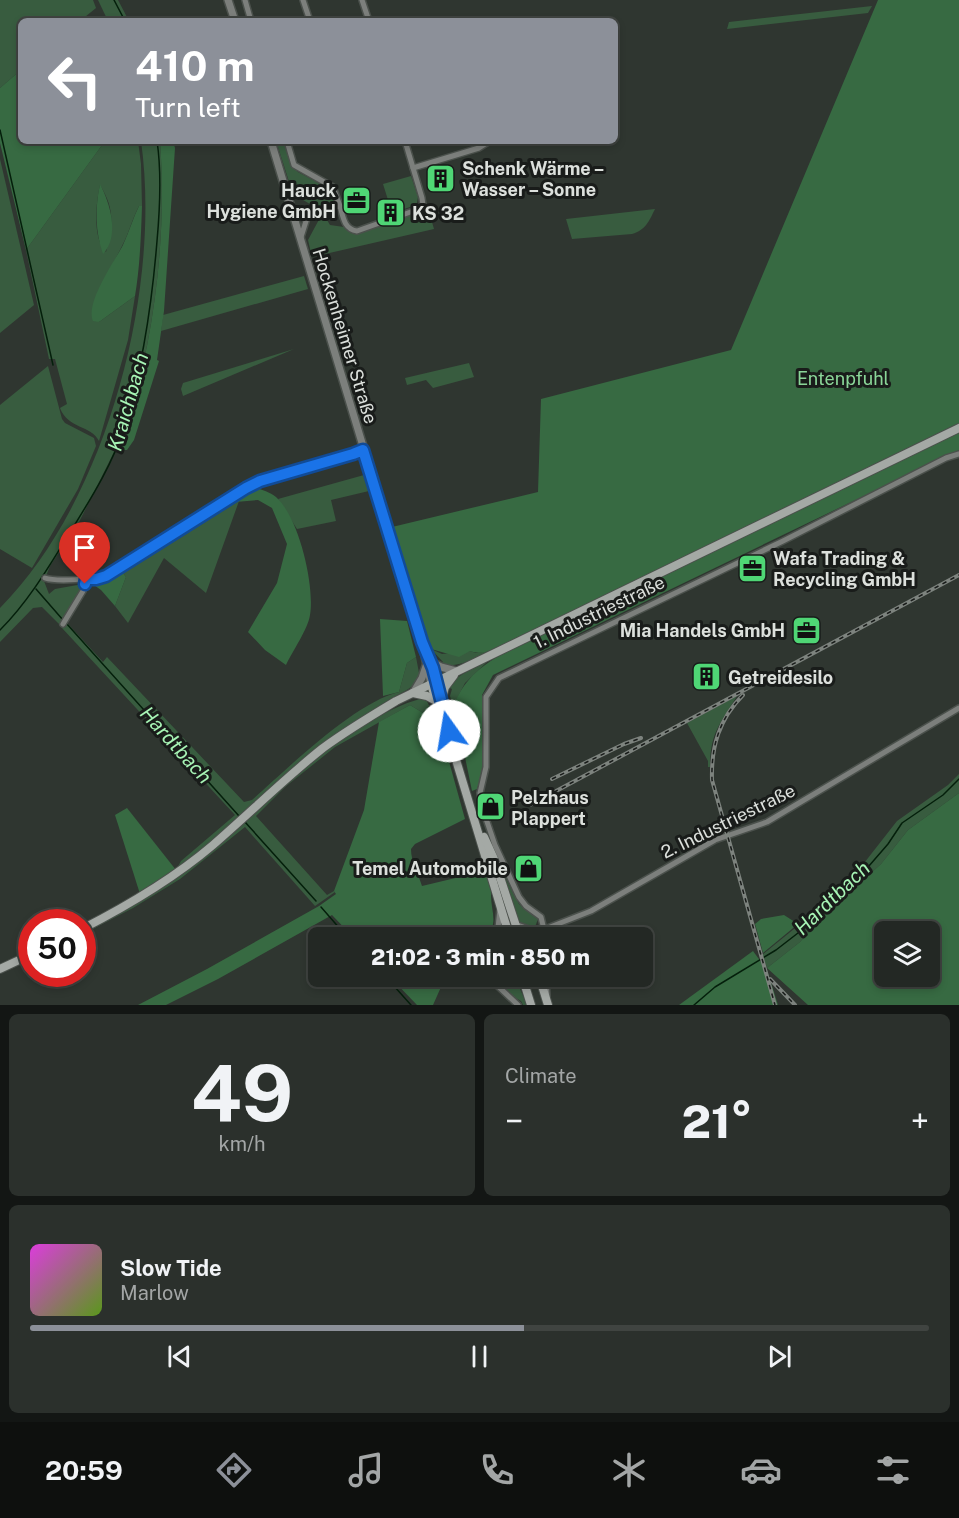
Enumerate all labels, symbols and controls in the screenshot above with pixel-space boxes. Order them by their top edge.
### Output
text: 410 m [135,41,255,90]
icon: left [36,42,114,120]
text: Turn left [135,91,241,123]
place label: Schenk Wärme – Wasser – Sonne [462,158,604,200]
building icon: Schenk Wärme – Wasser – Sonne [425,162,457,194]
place label: Hauck Hygiene GmbH [206,180,337,222]
office icon: Hauck Hygiene GmbH [341,184,373,216]
building icon: KS 32 [375,197,407,229]
place label: KS 32 [412,203,464,224]
street label: Hockenheimer Straße [308,246,382,426]
water label: Kraichbach [103,350,153,454]
park label: Entenpfuhl [797,368,889,389]
pin [59,522,110,584]
icon: arrive [68,531,101,564]
place label: Wafa Trading & Recycling GmbH [773,548,916,590]
office icon: Wafa Trading & Recycling GmbH [736,552,768,584]
street label: 1. Industriestraße [530,571,668,653]
office icon: Mia Handels GmbH [790,614,822,646]
place label: Mia Handels GmbH [620,620,785,641]
building icon: Getreidesilo [691,661,723,693]
place label: Getreidesilo [728,667,833,688]
position arrow [417,699,481,763]
water label: Hardtbach [135,701,217,789]
street label: 2. Industriestraße [658,779,798,863]
place label: Pelzhaus Plappert [511,787,589,829]
shop icon: Pelzhaus Plappert [474,791,506,823]
shop icon: Temel Automobile [513,852,545,884]
water label: Hardtbach [789,856,875,940]
place label: Temel Automobile [352,858,508,879]
speed limit sign: 50 [18,909,96,987]
map controls [874,921,940,987]
button: layers [874,921,940,987]
text: 21:02 · 3 min · 850 m [371,944,590,970]
text: 49 [191,1047,293,1139]
text: Climate [505,1064,577,1088]
text: 21° [682,1095,752,1148]
text: − [505,1102,523,1140]
text: + [911,1102,929,1140]
text: km/h [218,1132,266,1156]
text: Slow Tide [120,1255,222,1281]
text: Marlow [120,1281,189,1305]
icon: previous [163,1340,196,1373]
icon: pause [463,1340,496,1373]
icon: next [763,1340,796,1373]
icon: directions [213,1449,255,1491]
icon: music [345,1449,387,1491]
icon: phone [476,1449,518,1491]
icon: climate [608,1449,650,1491]
icon: car [740,1449,782,1491]
icon: filters [872,1449,914,1491]
text: 20:59 [45,1454,123,1486]

